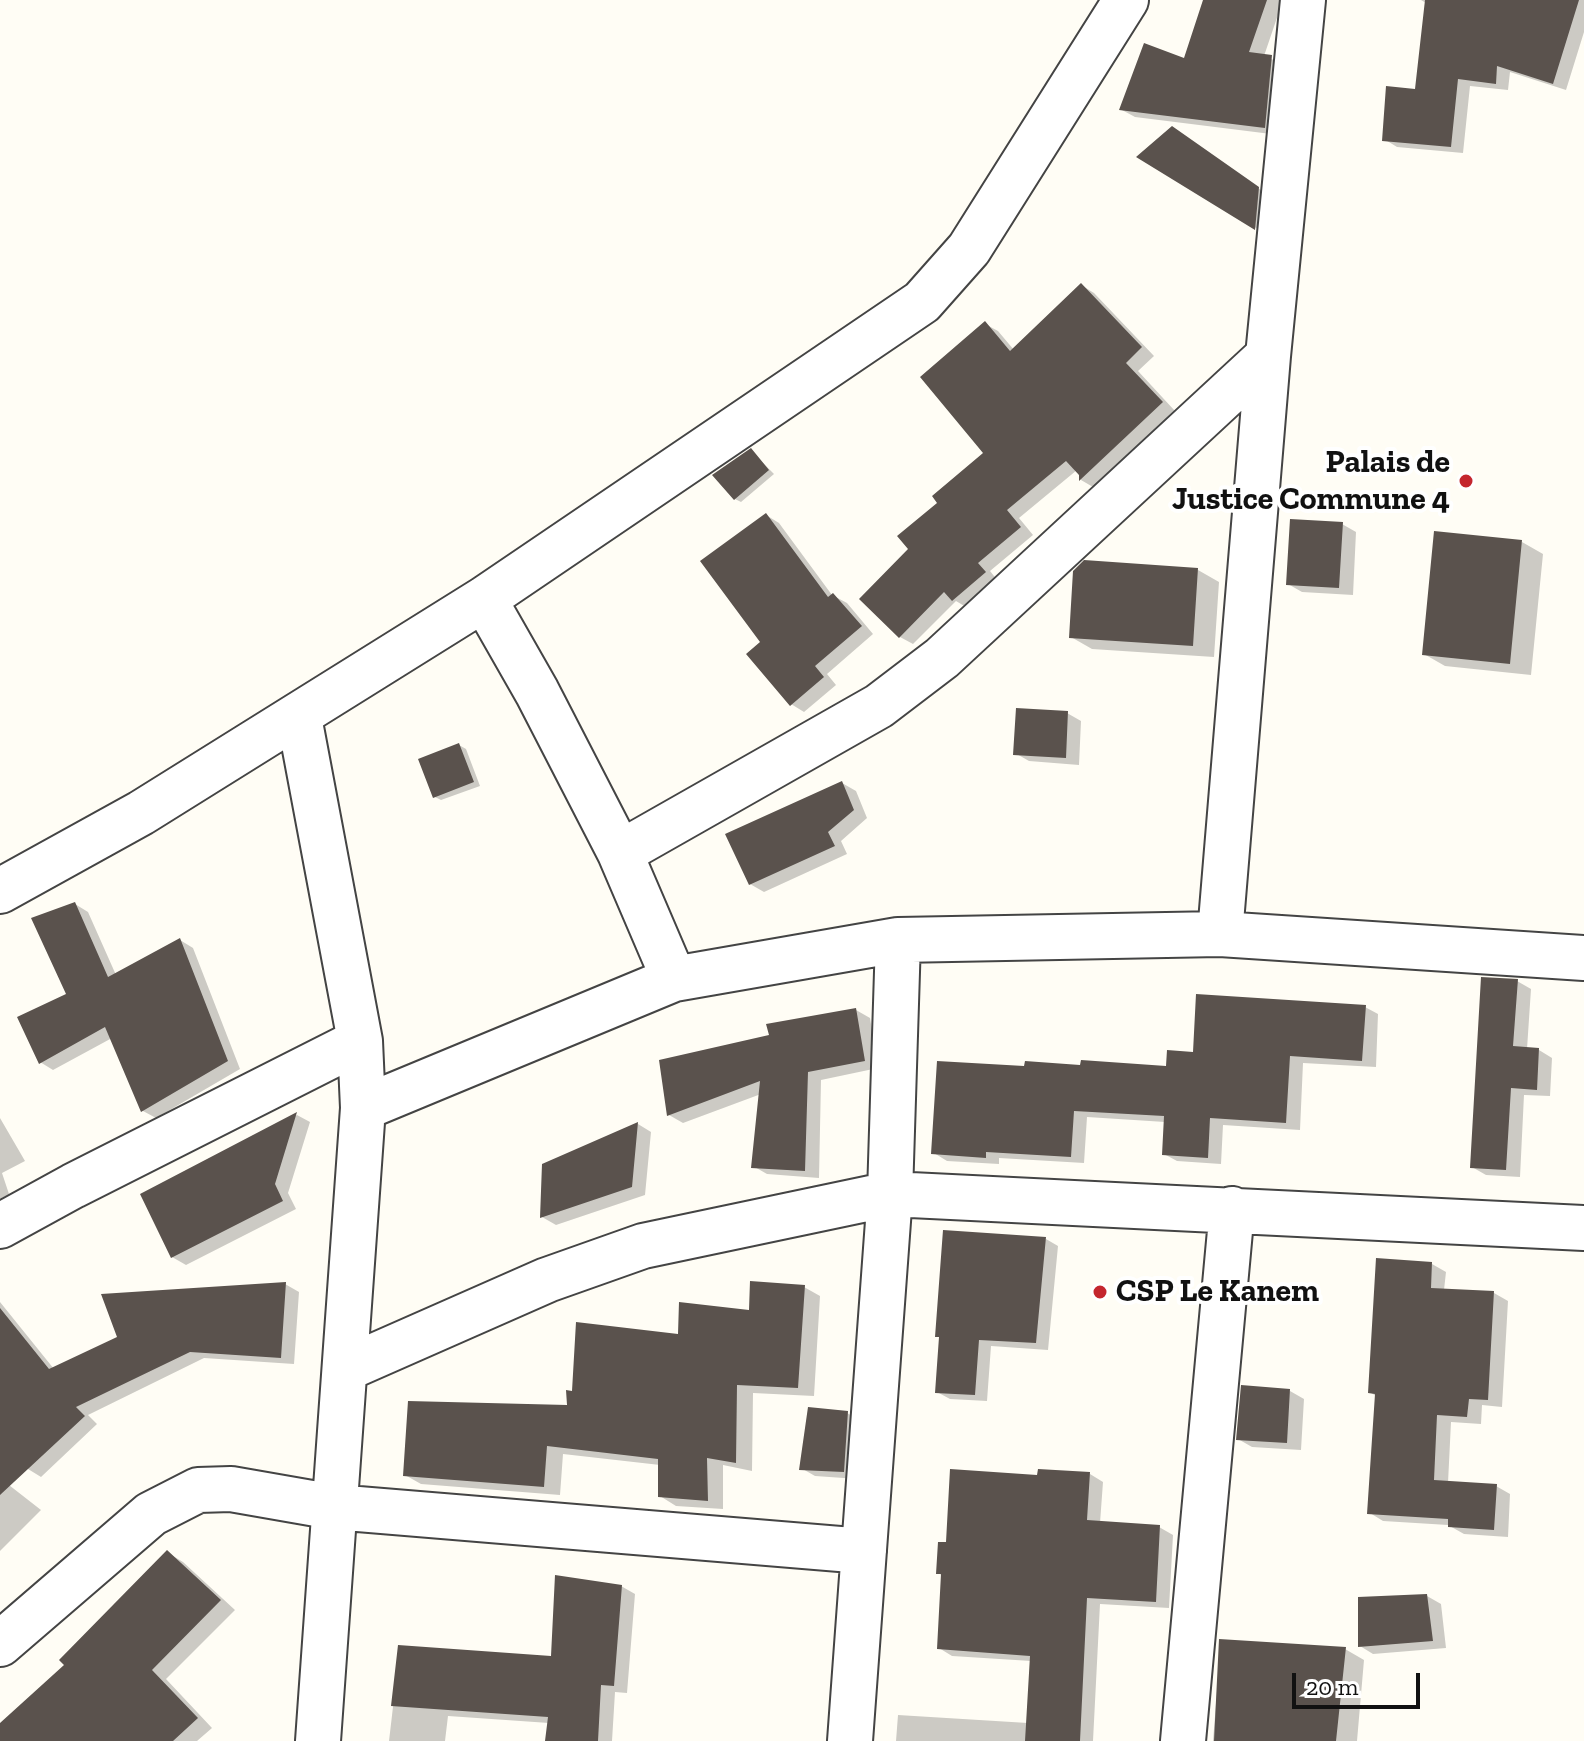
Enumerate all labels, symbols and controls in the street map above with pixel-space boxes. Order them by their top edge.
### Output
place label: Palais de Justice Commune 4 [1172,444,1450,519]
marker: Palais de Justice Commune 4 [1457,472,1475,490]
place label: CSP Le Kanem [1116,1273,1319,1311]
marker: CSP Le Kanem [1091,1283,1109,1301]
scale bar [1296,1657,1424,1707]
text: 20 m [1306,1672,1358,1701]

